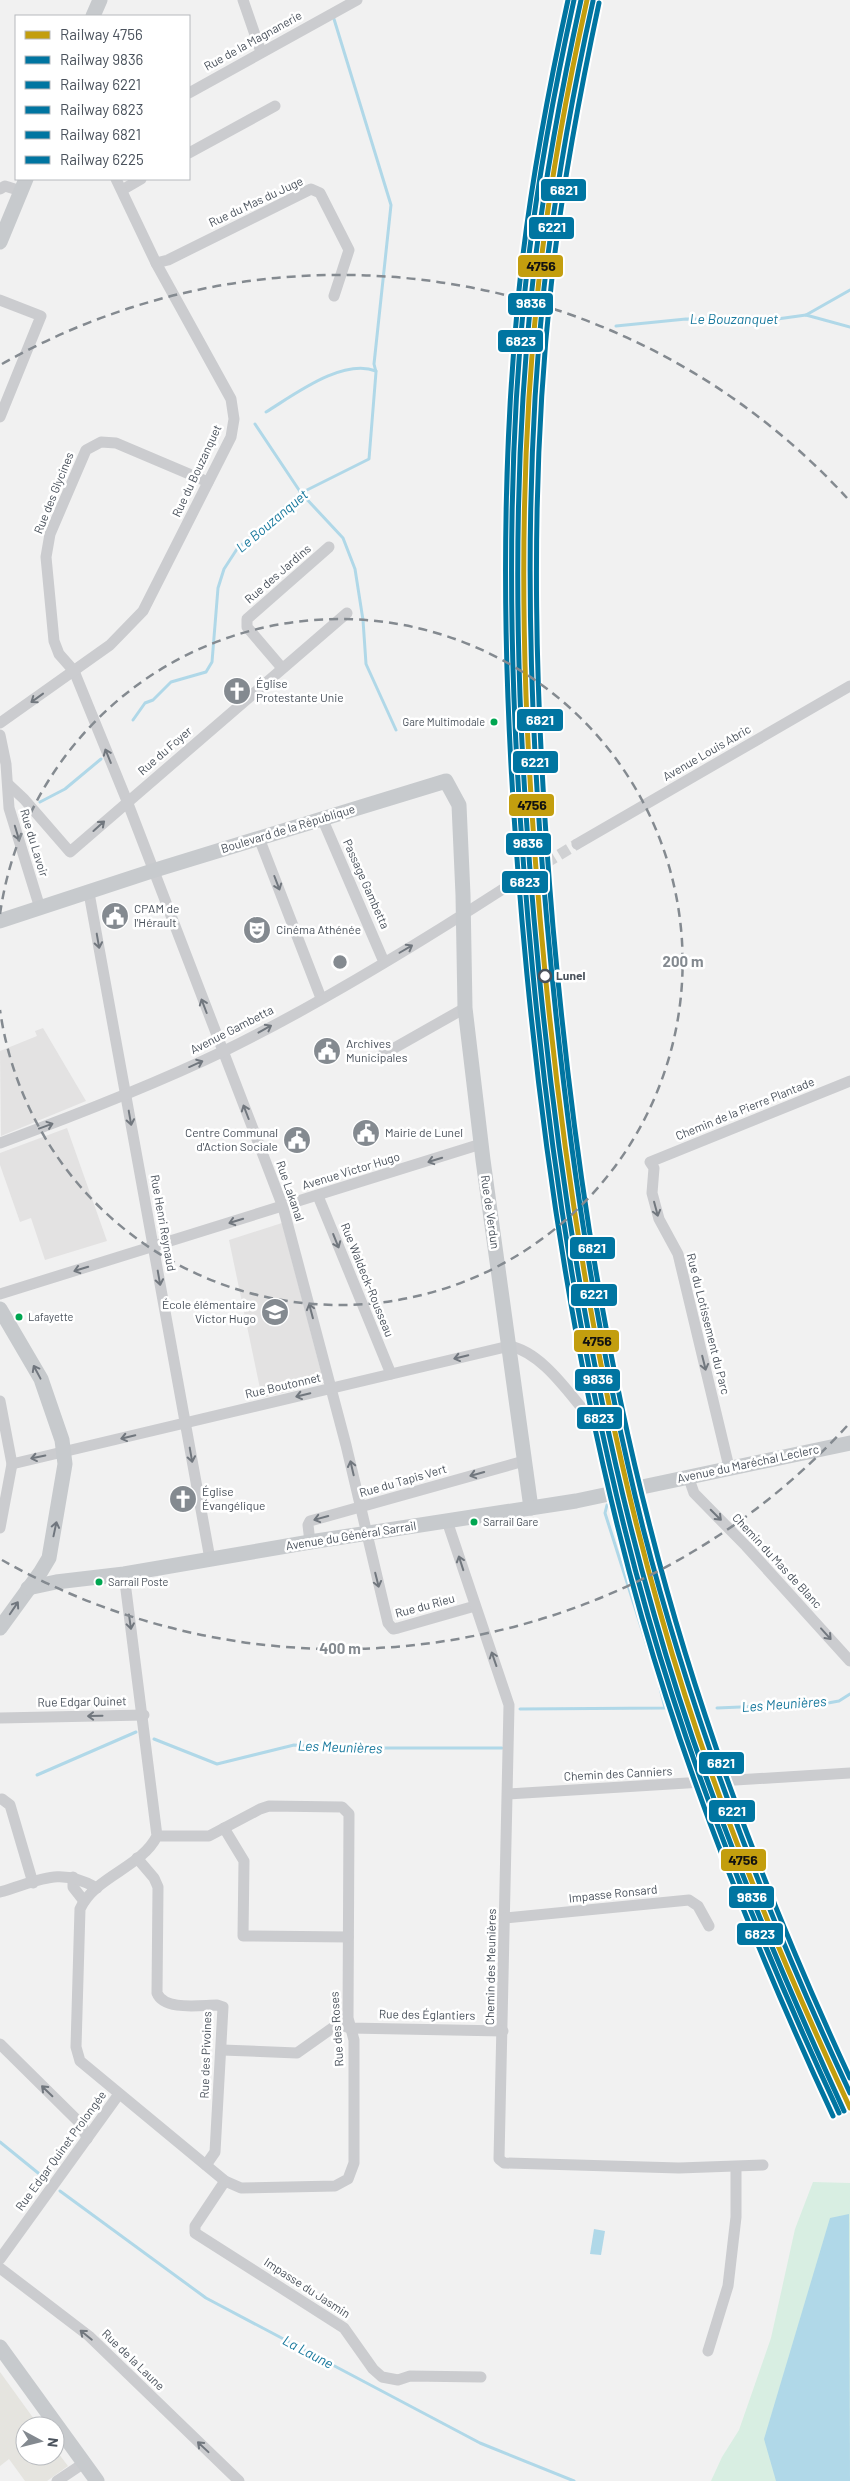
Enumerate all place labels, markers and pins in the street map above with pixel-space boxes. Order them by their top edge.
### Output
church icon: Église Protestante Unie [222,676,252,706]
place label: Église Protestante Unie [256,676,344,704]
place label: Gare Multimodale [403,715,485,728]
marker: Gare Multimodale [489,717,499,727]
public building icon: CPAM de l'Hérault [100,901,130,931]
place label: CPAM de l'Hérault [134,901,179,929]
theatre icon: Cinéma Athénée [242,915,272,945]
place label: Cinéma Athénée [276,922,361,936]
centre of rings [331,953,349,971]
place label: Lunel [556,968,585,982]
marker: Lunel [538,969,552,983]
public building icon: Archives Municipales [312,1036,342,1066]
place label: Archives Municipales [346,1036,408,1064]
public building icon: Mairie de Lunel [351,1118,381,1148]
place label: Centre Communal d'Action Sociale [185,1125,278,1153]
public building icon: Centre Communal d'Action Sociale [282,1125,312,1155]
place label: Mairie de Lunel [385,1125,463,1139]
place label: École élémentaire Victor Hugo [162,1297,256,1325]
school or university icon: École élémentaire Victor Hugo [260,1297,290,1327]
place label: Lafayette [28,1310,74,1323]
marker: Lafayette [14,1312,24,1322]
church icon: Église Évangélique [168,1484,198,1514]
place label: Église Évangélique [202,1484,266,1512]
place label: Sarrail Gare [483,1515,538,1528]
marker: Sarrail Gare [469,1517,479,1527]
place label: Sarrail Poste [108,1575,169,1588]
marker: Sarrail Poste [94,1577,104,1587]

